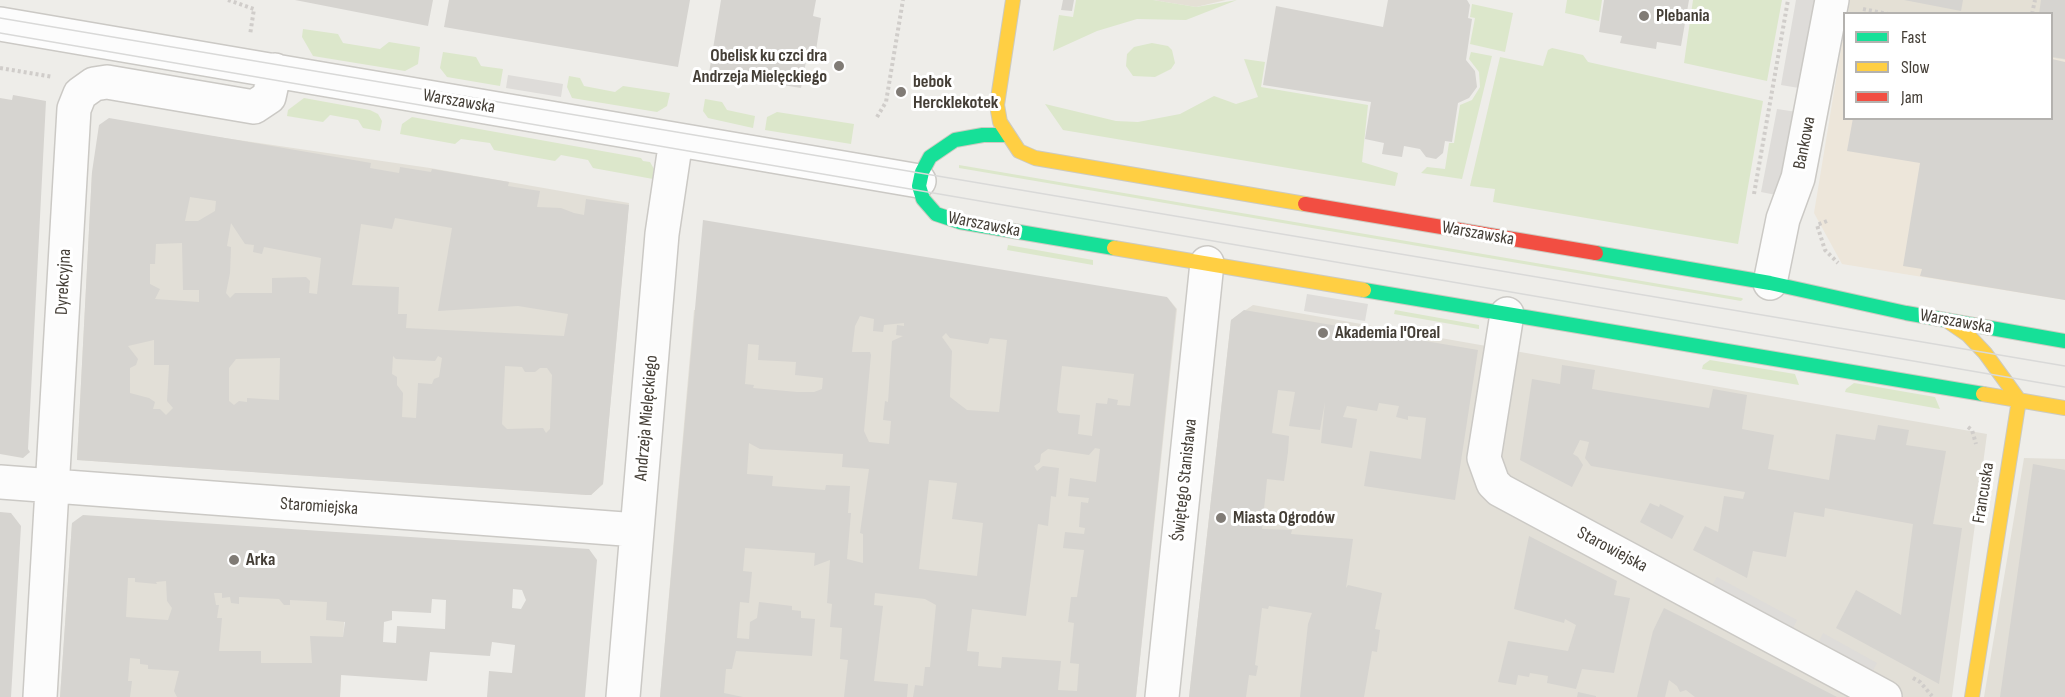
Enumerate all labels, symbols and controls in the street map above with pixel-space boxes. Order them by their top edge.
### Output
place label: Plebania [1656,5,1710,27]
marker: Plebania [1637,9,1651,23]
legend [1843,12,2053,120]
text: Fast [1901,27,1926,48]
place label: Obelisk ku czci dra Andrzeja Mielęckiego [693,45,827,88]
text: Slow [1901,57,1930,78]
marker: Obelisk ku czci dra Andrzeja Mielęckiego [832,59,846,73]
place label: bebok Hercklekotek [913,71,998,113]
street label: Warszawska [421,85,497,119]
marker: bebok Hercklekotek [894,85,908,99]
text: Jam [1901,87,1923,108]
street label: Bankowa [1789,115,1821,171]
street label: Warszawska [946,207,1022,243]
street label: Warszawska [1440,217,1516,251]
street label: Dyrekcyjna [51,248,77,316]
street label: Warszawska [1918,305,1994,339]
place label: Akademia l'Oreal [1335,322,1440,344]
marker: Akademia l'Oreal [1316,326,1330,340]
street label: Andrzeja Mielęckiego [631,354,663,482]
street label: Świętego Stanisława [1168,418,1202,542]
street label: Francuska [1969,461,1999,525]
street label: Staromiejska [279,494,359,520]
place label: Miasta Ogrodów [1233,507,1335,529]
marker: Miasta Ogrodów [1214,511,1228,525]
street label: Starowiejska [1573,523,1651,577]
place label: Arka [246,549,275,571]
marker: Arka [227,553,241,567]

